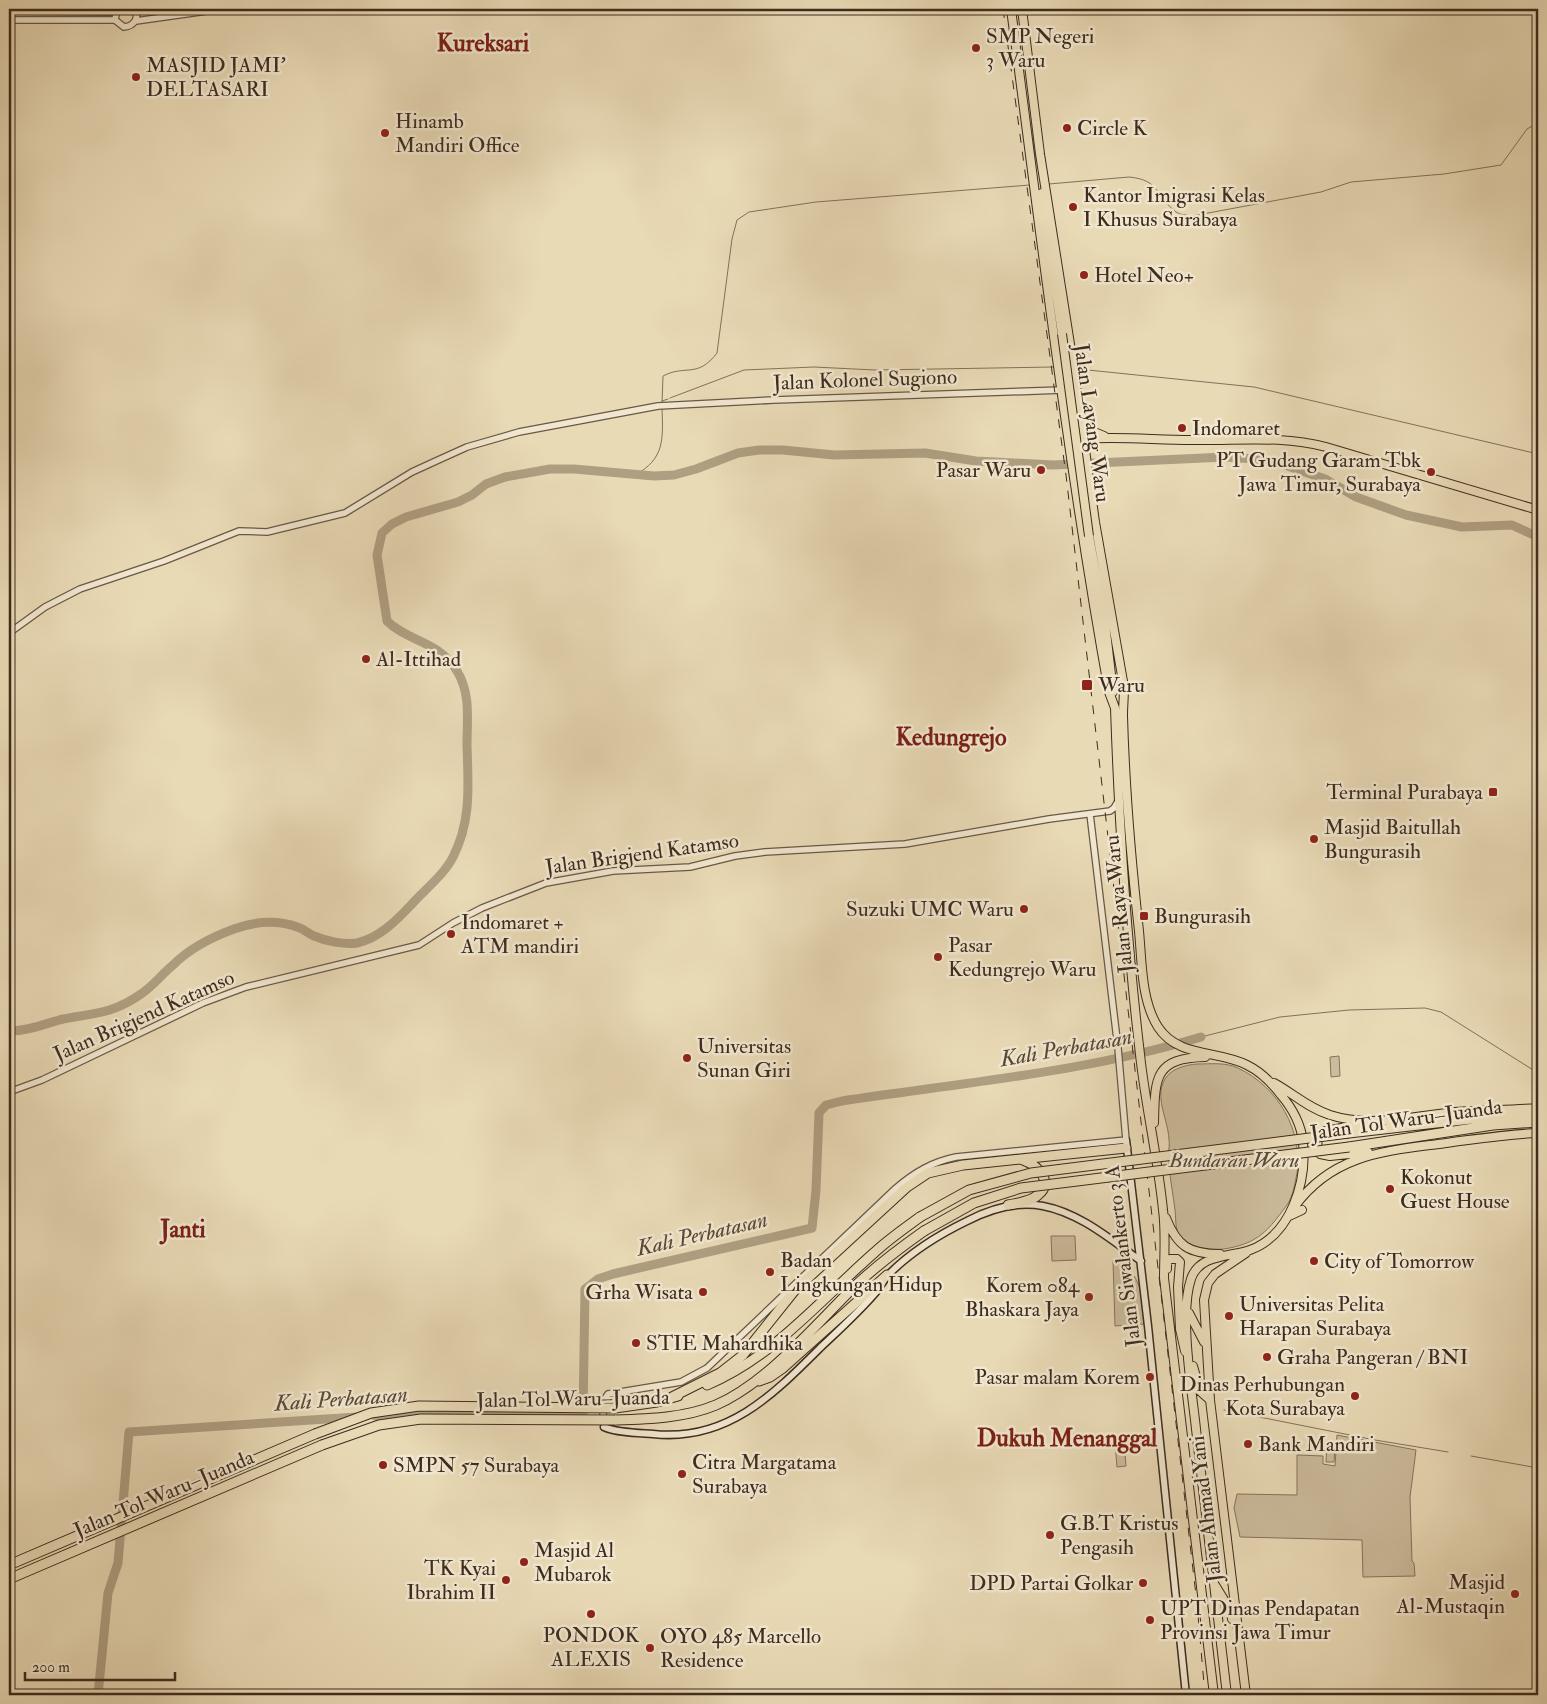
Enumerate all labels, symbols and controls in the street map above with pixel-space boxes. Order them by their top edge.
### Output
place label: SMP Negeri 3 Waru [986,23,1095,74]
district label: Kureksari [437,28,530,59]
marker: SMP Negeri 3 Waru [970,42,982,54]
place label: MASJID JAMI' DELTASARI [146,52,286,103]
marker: MASJID JAMI' DELTASARI [130,71,142,83]
place label: Hinamb Mandiri Office [395,108,520,159]
place label: Circle K [1077,115,1148,142]
marker: Circle K [1061,122,1073,134]
marker: Hinamb Mandiri Office [379,127,391,139]
place label: Kantor Imigrasi Kelas I Khusus Surabaya [1083,182,1265,233]
marker: Kantor Imigrasi Kelas I Khusus Surabaya [1067,201,1079,213]
place label: Hotel Neo+ [1094,262,1194,289]
marker: Hotel Neo+ [1078,269,1090,281]
street label: Jalan Layang Waru [1067,341,1117,504]
street label: Jalan Kolonel Sugiono [771,363,958,397]
place label: Indomaret [1192,415,1280,442]
marker: Indomaret [1176,422,1188,434]
place label: PT Gudang Garam Tbk Jawa Timur, Surabaya [1216,447,1421,498]
place label: Pasar Waru [936,457,1031,484]
marker: Pasar Waru [1035,464,1047,476]
marker: PT Gudang Garam Tbk Jawa Timur, Surabaya [1425,466,1437,478]
place label: Al-Ittihad [375,646,462,673]
marker: Al-Ittihad [360,653,372,665]
place label: Waru [1097,672,1145,699]
marker: Waru [1080,678,1094,692]
district label: Kedungrejo [896,722,1007,753]
place label: Terminal Purabaya [1326,779,1483,806]
marker: Terminal Purabaya [1487,786,1499,798]
place label: Masjid Baitullah Bungurasih [1324,814,1461,865]
street label: Jalan Brigjend Katamso [543,827,740,881]
marker: Masjid Baitullah Bungurasih [1308,833,1320,845]
street label: Jalan Raya Waru [1098,834,1140,975]
place label: Suzuki UMC Waru [846,896,1014,923]
marker: Suzuki UMC Waru [1018,903,1030,915]
place label: Bungurasih [1154,903,1251,930]
place label: Indomaret + ATM mandiri [460,909,579,960]
marker: Bungurasih [1138,910,1150,922]
marker: Indomaret + ATM mandiri [445,928,457,940]
place label: Pasar Kedungrejo Waru [948,932,1096,983]
marker: Pasar Kedungrejo Waru [932,951,944,963]
street label: Jalan Brigjend Katamso [49,964,239,1068]
water label: Kali Perbatasan [997,1023,1134,1074]
place label: Universitas Sunan Giri [697,1033,791,1084]
marker: Universitas Sunan Giri [681,1052,693,1064]
street label: Jalan Tol Waru–Juanda [1307,1093,1504,1147]
park label: Bundaran Waru [1168,1147,1299,1174]
street label: Jalan Siwalankerto 3 A [1098,1164,1148,1349]
place label: Kokonut Guest House [1400,1164,1510,1215]
marker: Kokonut Guest House [1384,1183,1396,1195]
water label: Kali Perbatasan [633,1205,770,1263]
district label: Janti [159,1214,206,1245]
place label: Badan Lingkungan Hidup [780,1247,942,1298]
place label: City of Tomorrow [1324,1248,1475,1275]
marker: City of Tomorrow [1308,1255,1320,1267]
marker: Badan Lingkungan Hidup [764,1266,776,1278]
place label: Korem 084 Bhaskara Jaya [965,1272,1081,1323]
place label: Grha Wisata [585,1279,693,1306]
marker: Grha Wisata [697,1286,709,1298]
marker: Korem 084 Bhaskara Jaya [1083,1291,1095,1303]
place label: Universitas Pelita Harapan Surabaya [1239,1291,1392,1342]
marker: Universitas Pelita Harapan Surabaya [1223,1310,1235,1322]
place label: STIE Mahardhika [646,1330,803,1357]
marker: STIE Mahardhika [630,1337,642,1349]
place label: Graha Pangeran / BNI [1277,1344,1468,1371]
marker: Graha Pangeran / BNI [1261,1351,1273,1363]
place label: Pasar malam Korem [975,1364,1140,1391]
marker: Pasar malam Korem [1144,1371,1156,1383]
place label: Dinas Perhubungan Kota Surabaya [1180,1371,1345,1422]
water label: Kali Perbatasan [272,1380,409,1418]
street label: Jalan Tol Waru–Juanda [475,1384,670,1414]
marker: Dinas Perhubungan Kota Surabaya [1349,1390,1361,1402]
district label: Dukuh Menanggal [977,1423,1158,1454]
place label: Bank Mandiri [1258,1431,1375,1458]
street label: Jalan Ahmad Yani [1184,1434,1229,1585]
marker: Bank Mandiri [1242,1438,1254,1450]
street label: Jalan Tol Waru–Juanda [69,1444,259,1545]
place label: Citra Margatama Surabaya [692,1449,837,1500]
place label: SMPN 57 Surabaya [393,1452,560,1479]
marker: SMPN 57 Surabaya [377,1459,389,1471]
marker: Citra Margatama Surabaya [676,1468,688,1480]
place label: G.B.T Kristus Pengasih [1060,1510,1178,1561]
marker: G.B.T Kristus Pengasih [1044,1529,1056,1541]
place label: Masjid Al Mubarok [534,1537,614,1588]
place label: TK Kyai Ibrahim II [407,1555,496,1606]
marker: Masjid Al Mubarok [518,1556,530,1568]
place label: Masjid Al-Mustaqin [1396,1569,1506,1620]
place label: DPD Partai Golkar [969,1570,1133,1597]
marker: TK Kyai Ibrahim II [500,1574,512,1586]
marker: DPD Partai Golkar [1137,1577,1149,1589]
marker: Masjid Al-Mustaqin [1509,1588,1521,1600]
place label: UPT Dinas Pendapatan Provinsi Jawa Timur [1160,1595,1360,1646]
marker: PONDOK ALEXIS [585,1608,597,1620]
marker: UPT Dinas Pendapatan Provinsi Jawa Timur [1144,1614,1156,1626]
place label: PONDOK ALEXIS [543,1622,640,1673]
place label: OYO 485 Marcello Residence [660,1623,821,1674]
marker: OYO 485 Marcello Residence [644,1642,656,1654]
scale bar [25,1649,175,1681]
text: 200 m [32,1658,70,1677]

